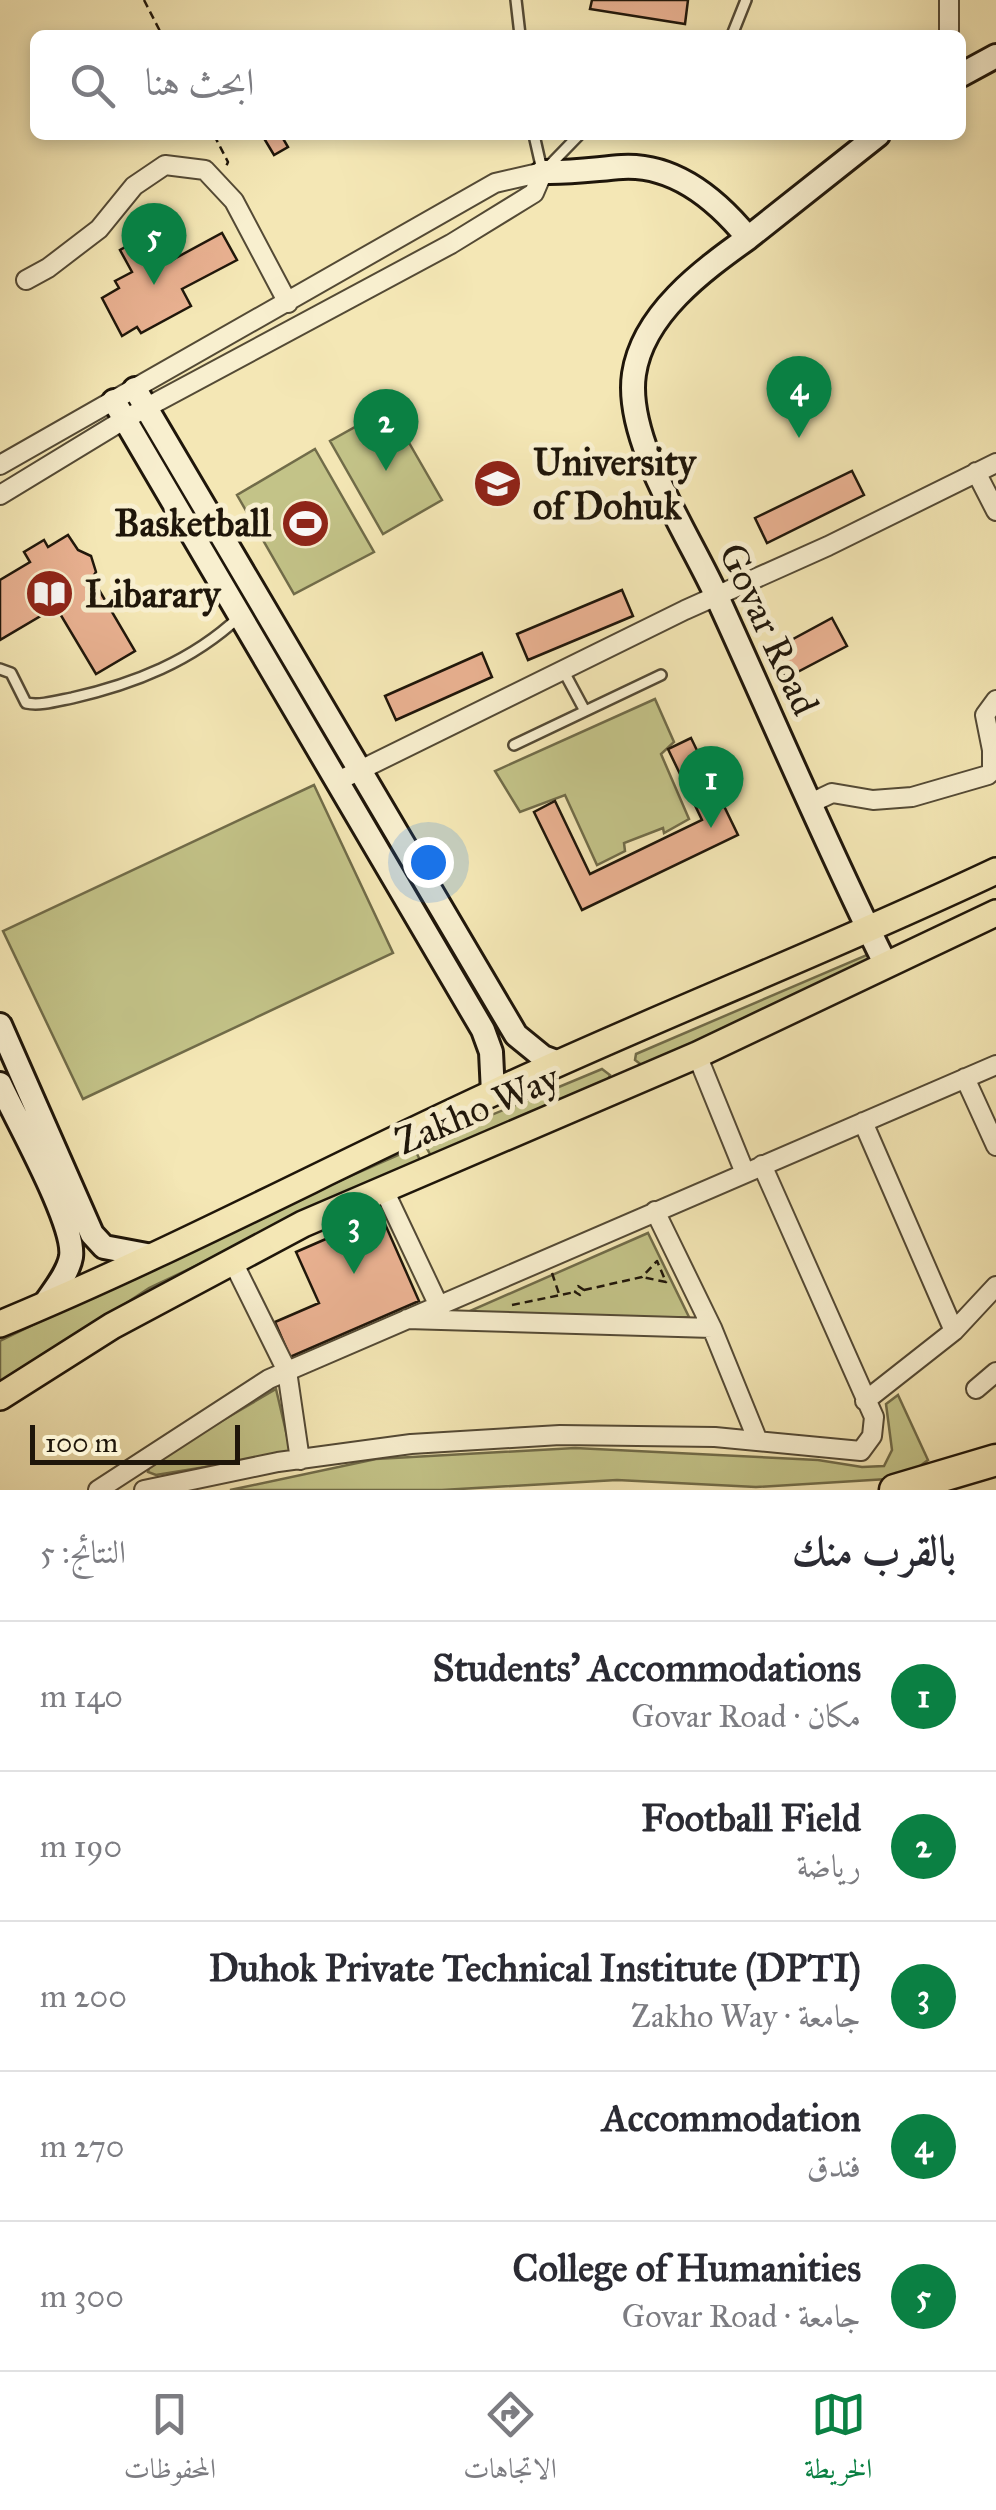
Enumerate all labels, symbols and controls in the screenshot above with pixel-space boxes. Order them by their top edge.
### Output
search box [30,30,966,140]
icon: search [65,58,120,113]
text: ابحث هنا [145,59,255,105]
pin: 5 [122,202,186,285]
pin: 4 [766,356,832,438]
pin: 2 [354,388,418,471]
place label: University of Dohuk [533,439,697,529]
school or university icon: University of Dohuk [472,458,524,510]
sports icon: Basketball [280,497,332,549]
place label: Basketball [114,500,272,546]
street label: Govar Road [709,536,829,722]
library icon: Libarary [24,568,76,620]
place label: Libarary [85,571,221,617]
pin: 1 [678,746,744,828]
your location [403,837,454,888]
street label: Zakho Way [388,1053,567,1164]
pin: 3 [322,1192,386,1274]
scale bar [30,1420,240,1464]
text: 100 m [45,1425,118,1460]
text: بالقرب منك [792,1525,956,1577]
text: النتائج: 5 [40,1533,126,1572]
text: Students' Accommodations [433,1645,861,1691]
text: 140 m [40,1677,123,1716]
text: 1 [917,1677,930,1716]
text: مكان · Govar Road [631,1697,861,1736]
text: Football Field [641,1795,861,1841]
text: 190 m [40,1827,122,1866]
text: 2 [916,1827,931,1866]
text: رياضة [796,1847,861,1886]
text: Duhok Private Technical Institute (DPTI) [209,1945,861,1991]
text: 200 m [40,1977,127,2016]
text: 3 [917,1977,930,2016]
text: جامعة · Zakho Way [631,1997,861,2036]
text: Accommodation [602,2095,861,2141]
text: 270 m [40,2127,124,2166]
text: 4 [915,2127,932,2166]
text: فندق [807,2147,861,2186]
text: College of Humanities [513,2245,861,2291]
text: 300 m [40,2277,124,2316]
text: 5 [916,2277,931,2316]
text: جامعة · Govar Road [622,2297,861,2336]
tab: المحفوظات [124,2387,216,2496]
tab: الاتجاهات [463,2387,557,2496]
tab: الخريطة [804,2387,872,2496]

